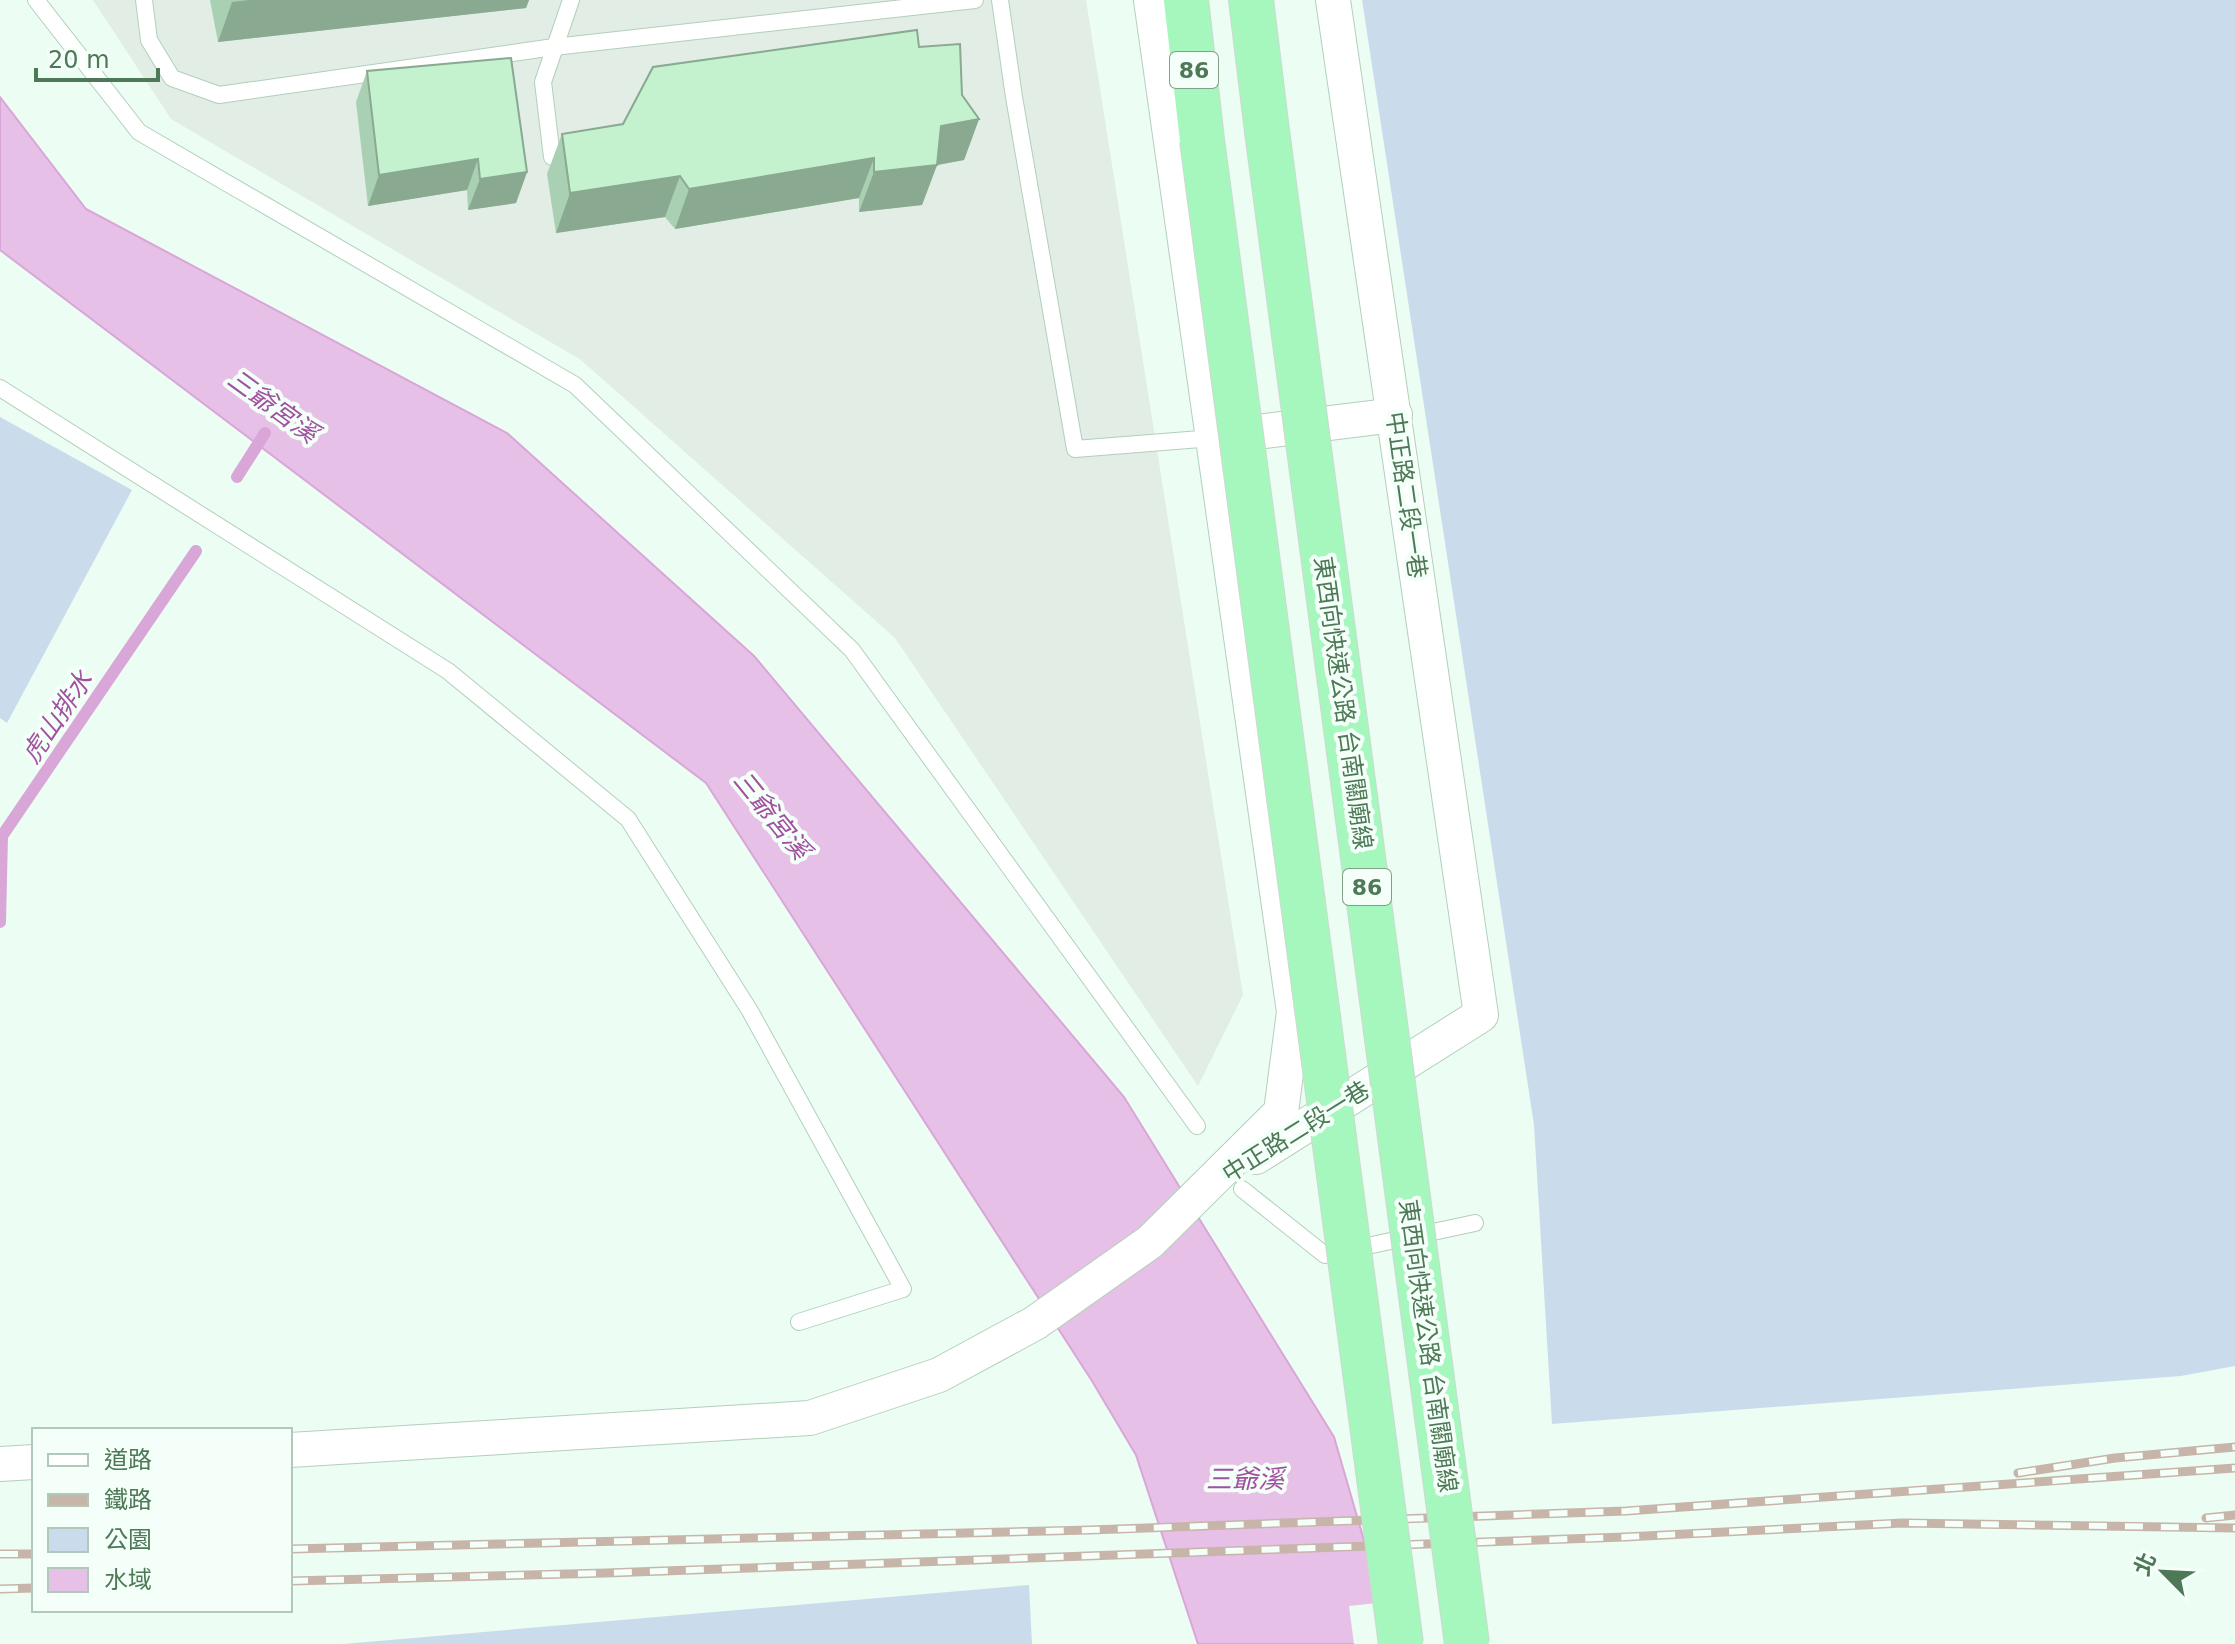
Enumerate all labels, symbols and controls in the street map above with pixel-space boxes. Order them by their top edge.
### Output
scale bar [36,32,158,82]
text: 20 m [48,46,110,74]
road number: 86 [1170,52,1218,88]
water label: 三爺宮溪 [222,363,327,451]
street label: 中正路二段一巷 [1380,410,1432,580]
street label: 東西向快速公路 台南關廟線 [1309,555,1377,851]
water label: 虎山排水 [15,665,99,769]
water label: 三爺宮溪 [728,765,819,868]
road number: 86 [1343,869,1391,905]
street label: 中正路二段一巷 [1217,1076,1375,1188]
street label: 東西向快速公路 台南關廟線 [1394,1198,1462,1494]
legend [32,1428,292,1612]
text: 道路 [104,1446,152,1474]
water label: 三爺溪 [1206,1464,1288,1494]
text: 鐵路 [104,1486,152,1514]
text: 公園 [104,1526,152,1554]
north arrow [2123,1532,2203,1612]
text: 北 [2129,1549,2161,1579]
text: 水域 [104,1566,152,1594]

